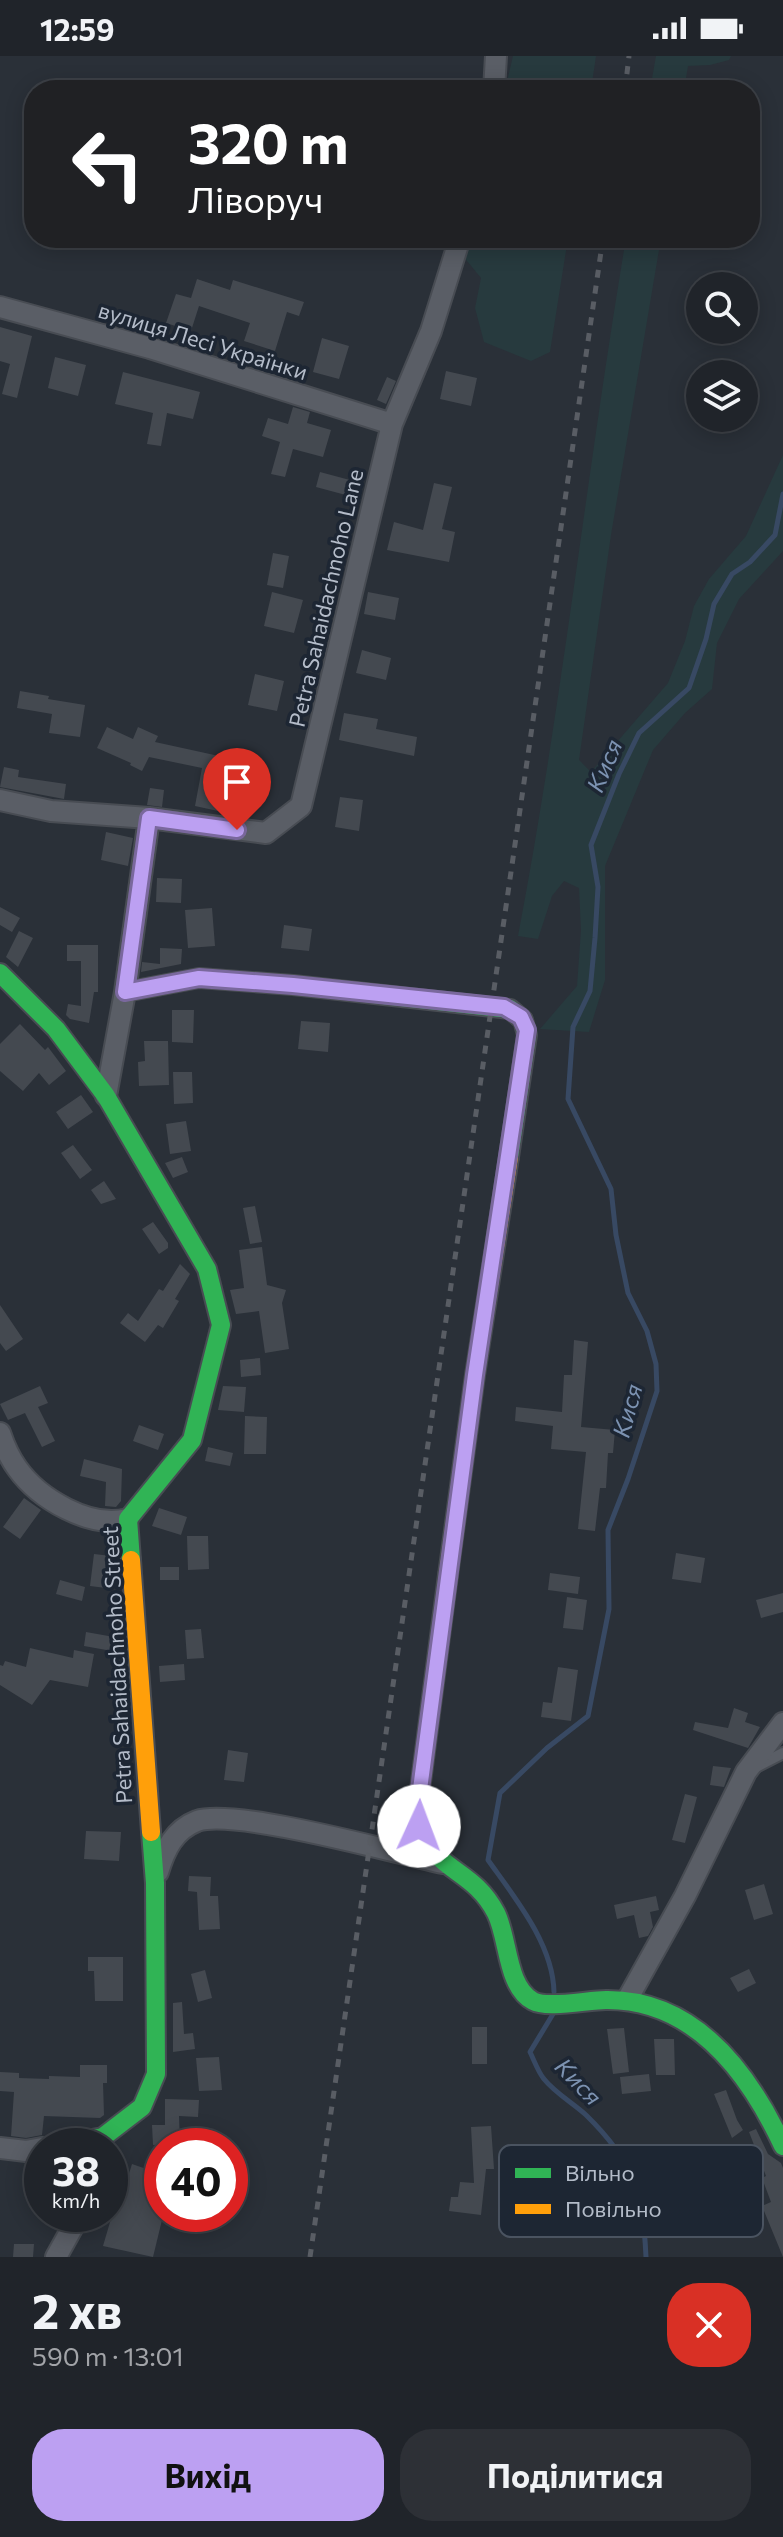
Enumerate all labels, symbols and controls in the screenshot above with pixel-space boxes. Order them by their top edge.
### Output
text: 12:59 [40,10,115,47]
text: 320 m [188,107,349,176]
icon: left [56,112,160,216]
text: Ліворуч [188,176,323,220]
map controls [686,272,758,432]
button: search [686,272,758,344]
street label: вулиця Лесі Українки [95,296,311,385]
button: layers [686,360,758,432]
street label: Petra Sahaidachnoho Lane [283,466,368,730]
water label: Кися [580,735,628,796]
pin [203,748,271,830]
icon: arrive [215,760,259,804]
water label: Кися [606,1381,648,1441]
street label: Petra Sahaidachnoho Street [96,1526,137,1805]
position arrow [377,1784,461,1868]
water label: Кися [550,2051,608,2111]
speed limit sign: 40 [144,2128,248,2232]
text: 38 [52,2145,100,2194]
legend [499,2145,763,2237]
text: Вільно [565,2159,635,2186]
text: km/h [52,2188,100,2212]
text: Повільно [565,2195,662,2222]
text: 2 хв [32,2280,122,2339]
button: close [667,2283,751,2367]
text: 590 m · 13:01 [32,2340,184,2371]
button: Вихід [32,2429,384,2521]
button: Поділитися [400,2429,751,2521]

